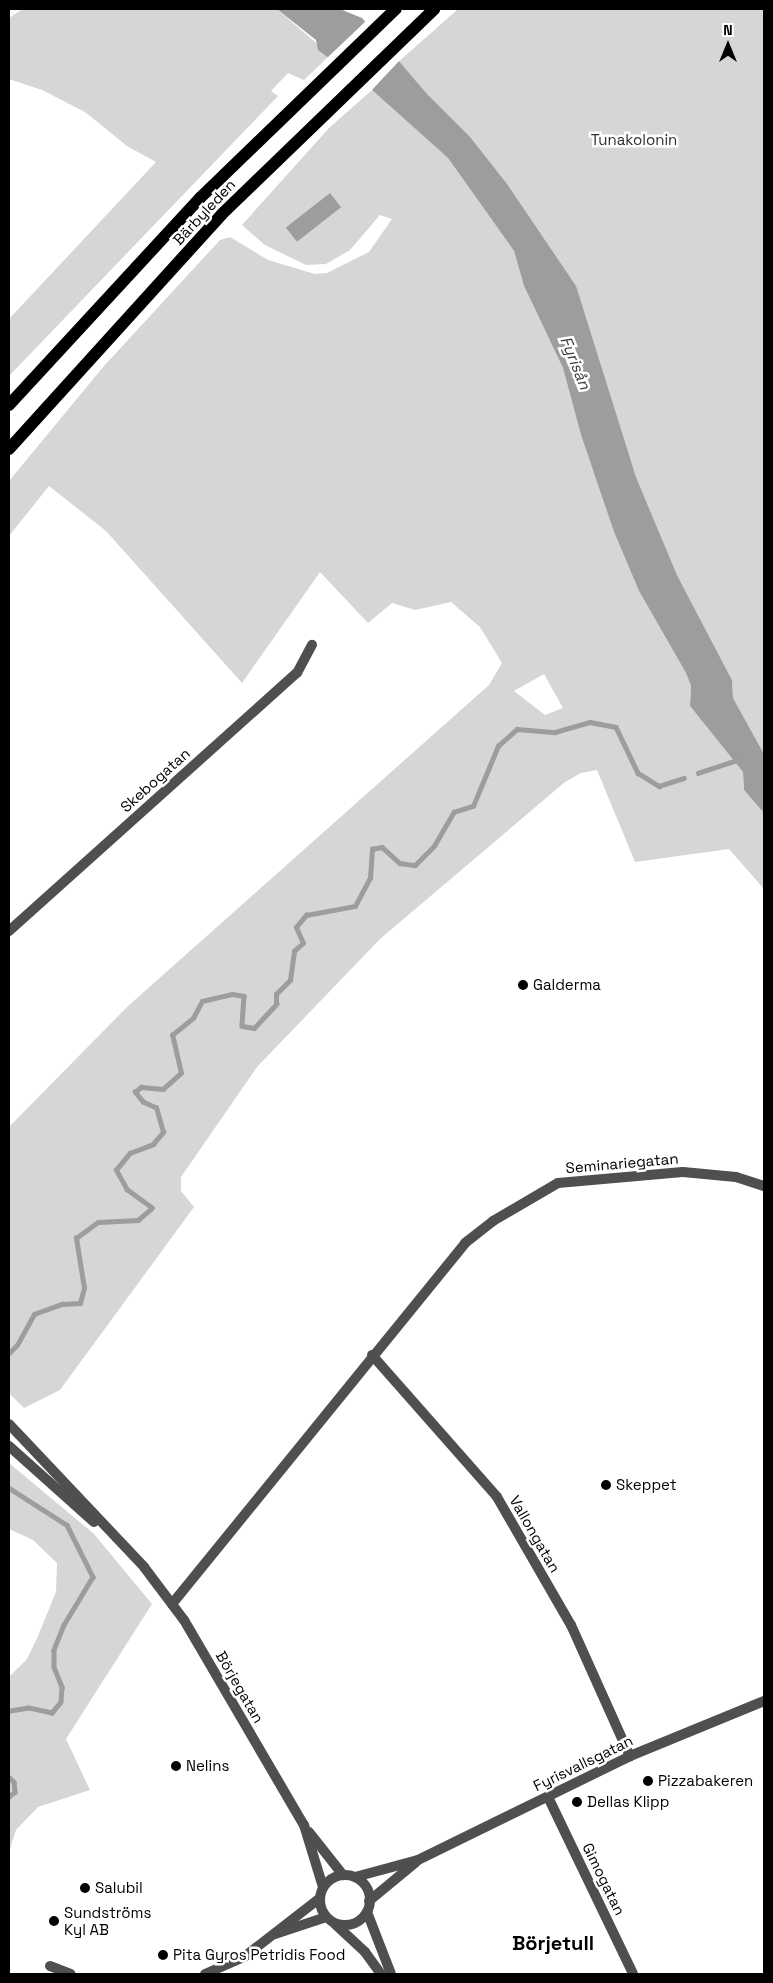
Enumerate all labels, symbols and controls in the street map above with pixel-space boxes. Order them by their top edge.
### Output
north arrow [703,20,753,70]
text: N [723,21,733,39]
park label: Tunakolonin [591,131,677,149]
street label: Bärbyleden [169,175,239,249]
water label: Fyrisån [556,334,594,392]
street label: Skebogatan [117,744,193,816]
place label: Galderma [533,976,601,994]
marker: Galderma [517,979,529,991]
street label: Seminariegatan [565,1149,679,1177]
place label: Skeppet [616,1476,677,1494]
marker: Skeppet [600,1479,612,1491]
street label: Vallongatan [506,1492,564,1576]
street label: Börjegatan [212,1648,268,1726]
street label: Fyrisvallsgatan [530,1731,636,1795]
place label: Nelins [186,1757,229,1775]
marker: Nelins [170,1760,182,1772]
place label: Pizzabakeren [658,1772,753,1790]
marker: Pizzabakeren [642,1775,654,1787]
place label: Dellas Klipp [587,1793,669,1811]
marker: Dellas Klipp [571,1796,583,1808]
street label: Gimogatan [579,1840,629,1918]
place label: Salubil [95,1879,143,1897]
marker: Salubil [79,1882,91,1894]
place label: Sundströms Kyl AB [64,1903,151,1938]
marker: Sundströms Kyl AB [48,1915,60,1927]
district label: Börjetull [512,1931,594,1955]
place label: Pita Gyros Petridis Food [173,1946,345,1964]
marker: Pita Gyros Petridis Food [157,1949,169,1961]

